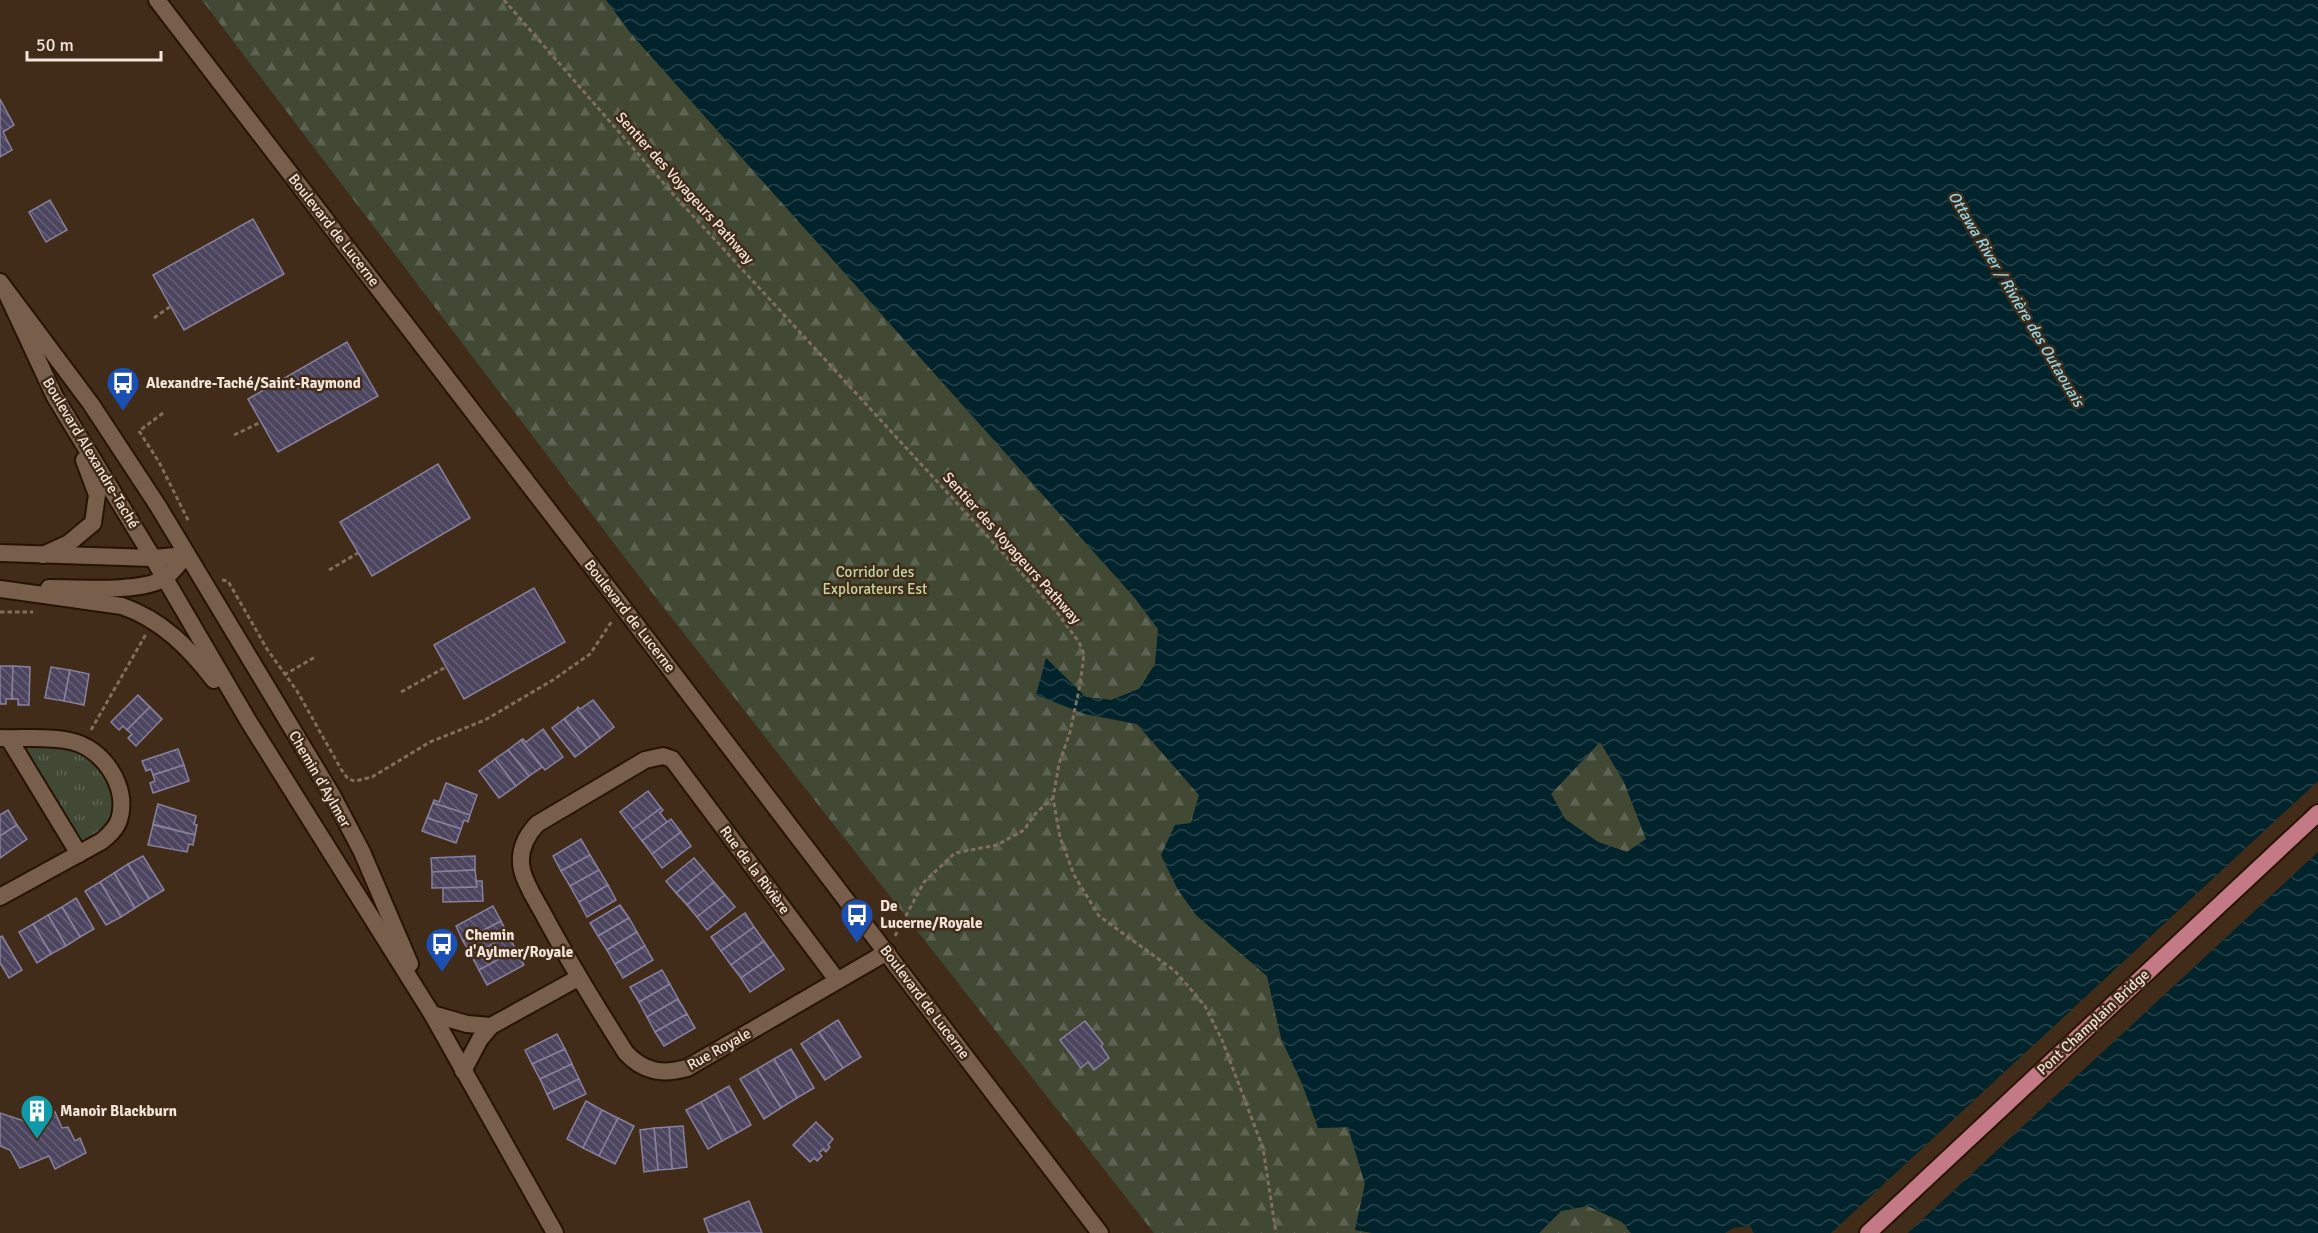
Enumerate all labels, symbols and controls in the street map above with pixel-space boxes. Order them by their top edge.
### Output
scale bar [27,24,160,62]
text: 50 m [36,34,74,56]
street label: Sentier des Voyageurs Pathway [612,108,758,268]
street label: Boulevard de Lucerne [284,170,384,290]
water label: Ottawa River / Rivière des Outaouais [1944,188,2089,412]
bus stop icon: Alexandre-Taché/Saint-Raymond [105,365,141,412]
street label: Boulevard Alexandre-Taché [39,374,143,532]
place label: Alexandre-Taché/Saint-Raymond [146,374,361,392]
street label: Sentier des Voyageurs Pathway [939,468,1085,628]
street label: Boulevard de Lucerne [580,556,680,676]
park label: Corridor des Explorateurs Est [823,563,927,598]
street label: Chemin d'Aylmer [285,727,355,831]
street label: Rue de la Rivière [716,822,794,918]
bus stop icon: De Lucerne/Royale [839,897,875,944]
place label: De Lucerne/Royale [880,897,982,932]
bus stop icon: Chemin d'Aylmer/Royale [424,926,460,973]
place label: Chemin d'Aylmer/Royale [465,926,573,961]
street label: Boulevard de Lucerne [876,942,974,1062]
street label: Pont Champlain Bridge [2033,965,2153,1079]
street label: Rue Royale [684,1024,754,1074]
building icon: Manoir Blackburn [19,1093,55,1140]
place label: Manoir Blackburn [60,1102,177,1120]

